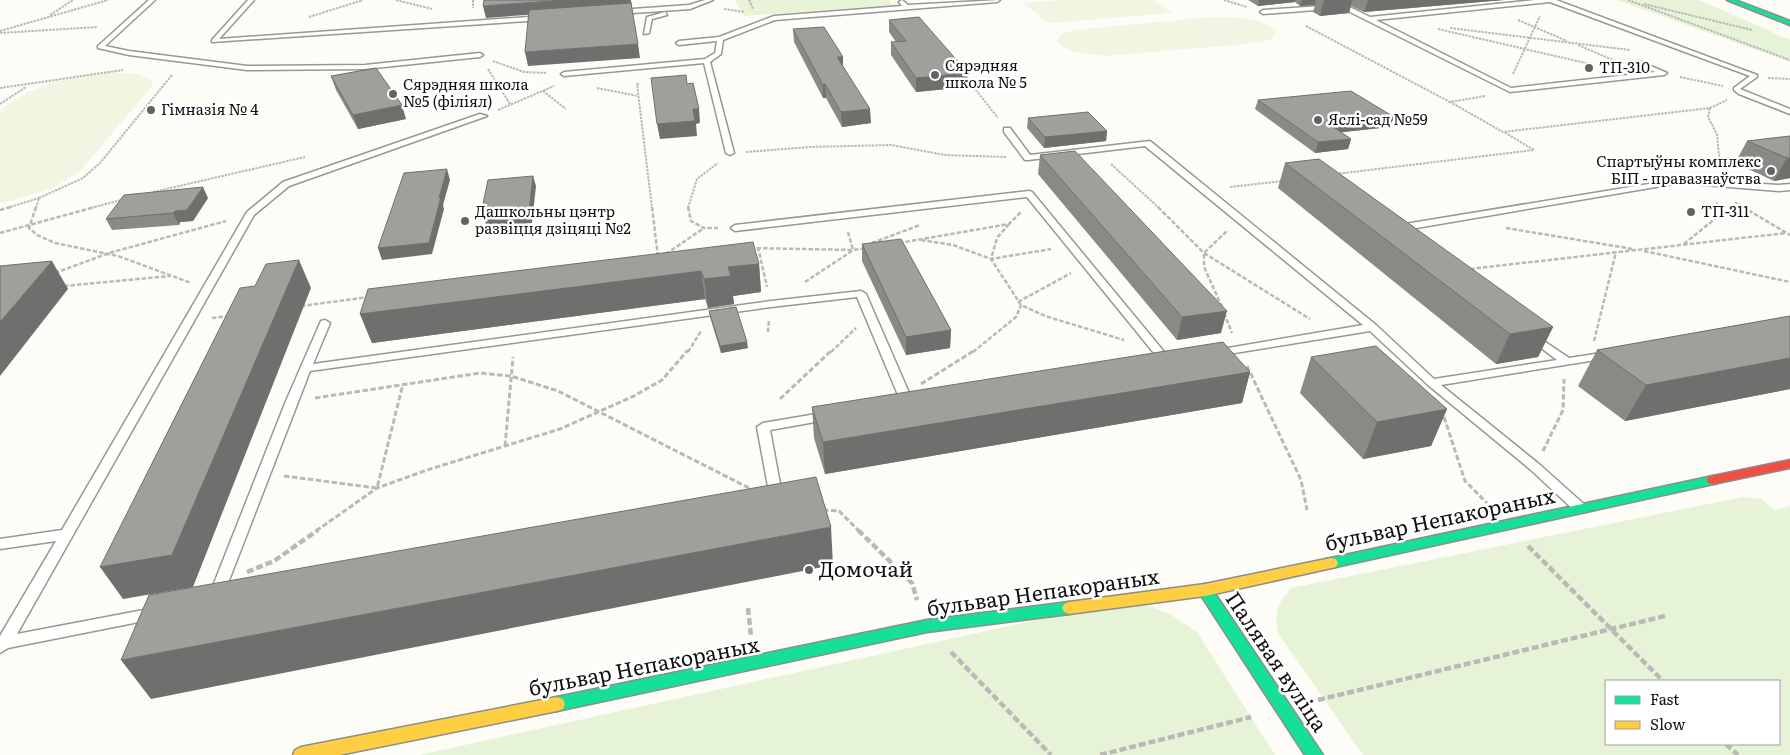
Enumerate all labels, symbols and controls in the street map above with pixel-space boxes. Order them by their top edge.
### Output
place label: Сярэдняя школа № 5 [945,53,1027,93]
place label: ТП-310 [1599,55,1650,78]
marker: ТП-310 [1583,62,1595,74]
marker: Сярэдняя школа № 5 [929,69,941,81]
place label: Сярэдняя школа №5 (філіял) [403,72,529,112]
marker: Сярэдняя школа №5 (філіял) [387,88,399,100]
place label: Гімназія № 4 [161,97,259,120]
marker: Гімназія № 4 [145,104,157,116]
place label: Яслі-сад №59 [1328,107,1428,130]
marker: Яслі-сад №59 [1312,114,1324,126]
place label: Спартыўны комплекс БІП - правазнаўства [1596,149,1762,189]
marker: Спартыўны комплекс БІП - правазнаўства [1765,165,1777,177]
place label: Дашкольны цэнтр развіцця дзіцяці №2 [475,199,631,239]
place label: ТП-311 [1701,199,1749,222]
marker: ТП-311 [1685,206,1697,218]
marker: Дашкольны цэнтр развіцця дзіцяці №2 [459,215,471,227]
street label: бульвар Непакораных [1322,478,1557,557]
place label: Домочай [819,552,913,583]
street label: бульвар Непакораных [924,559,1161,622]
marker: Домочай [803,564,815,576]
street label: Палявая вуліца [1220,584,1337,738]
street label: бульвар Непакораных [526,627,762,702]
legend [1605,680,1780,745]
text: Fast [1650,687,1679,710]
text: Slow [1650,712,1685,735]

